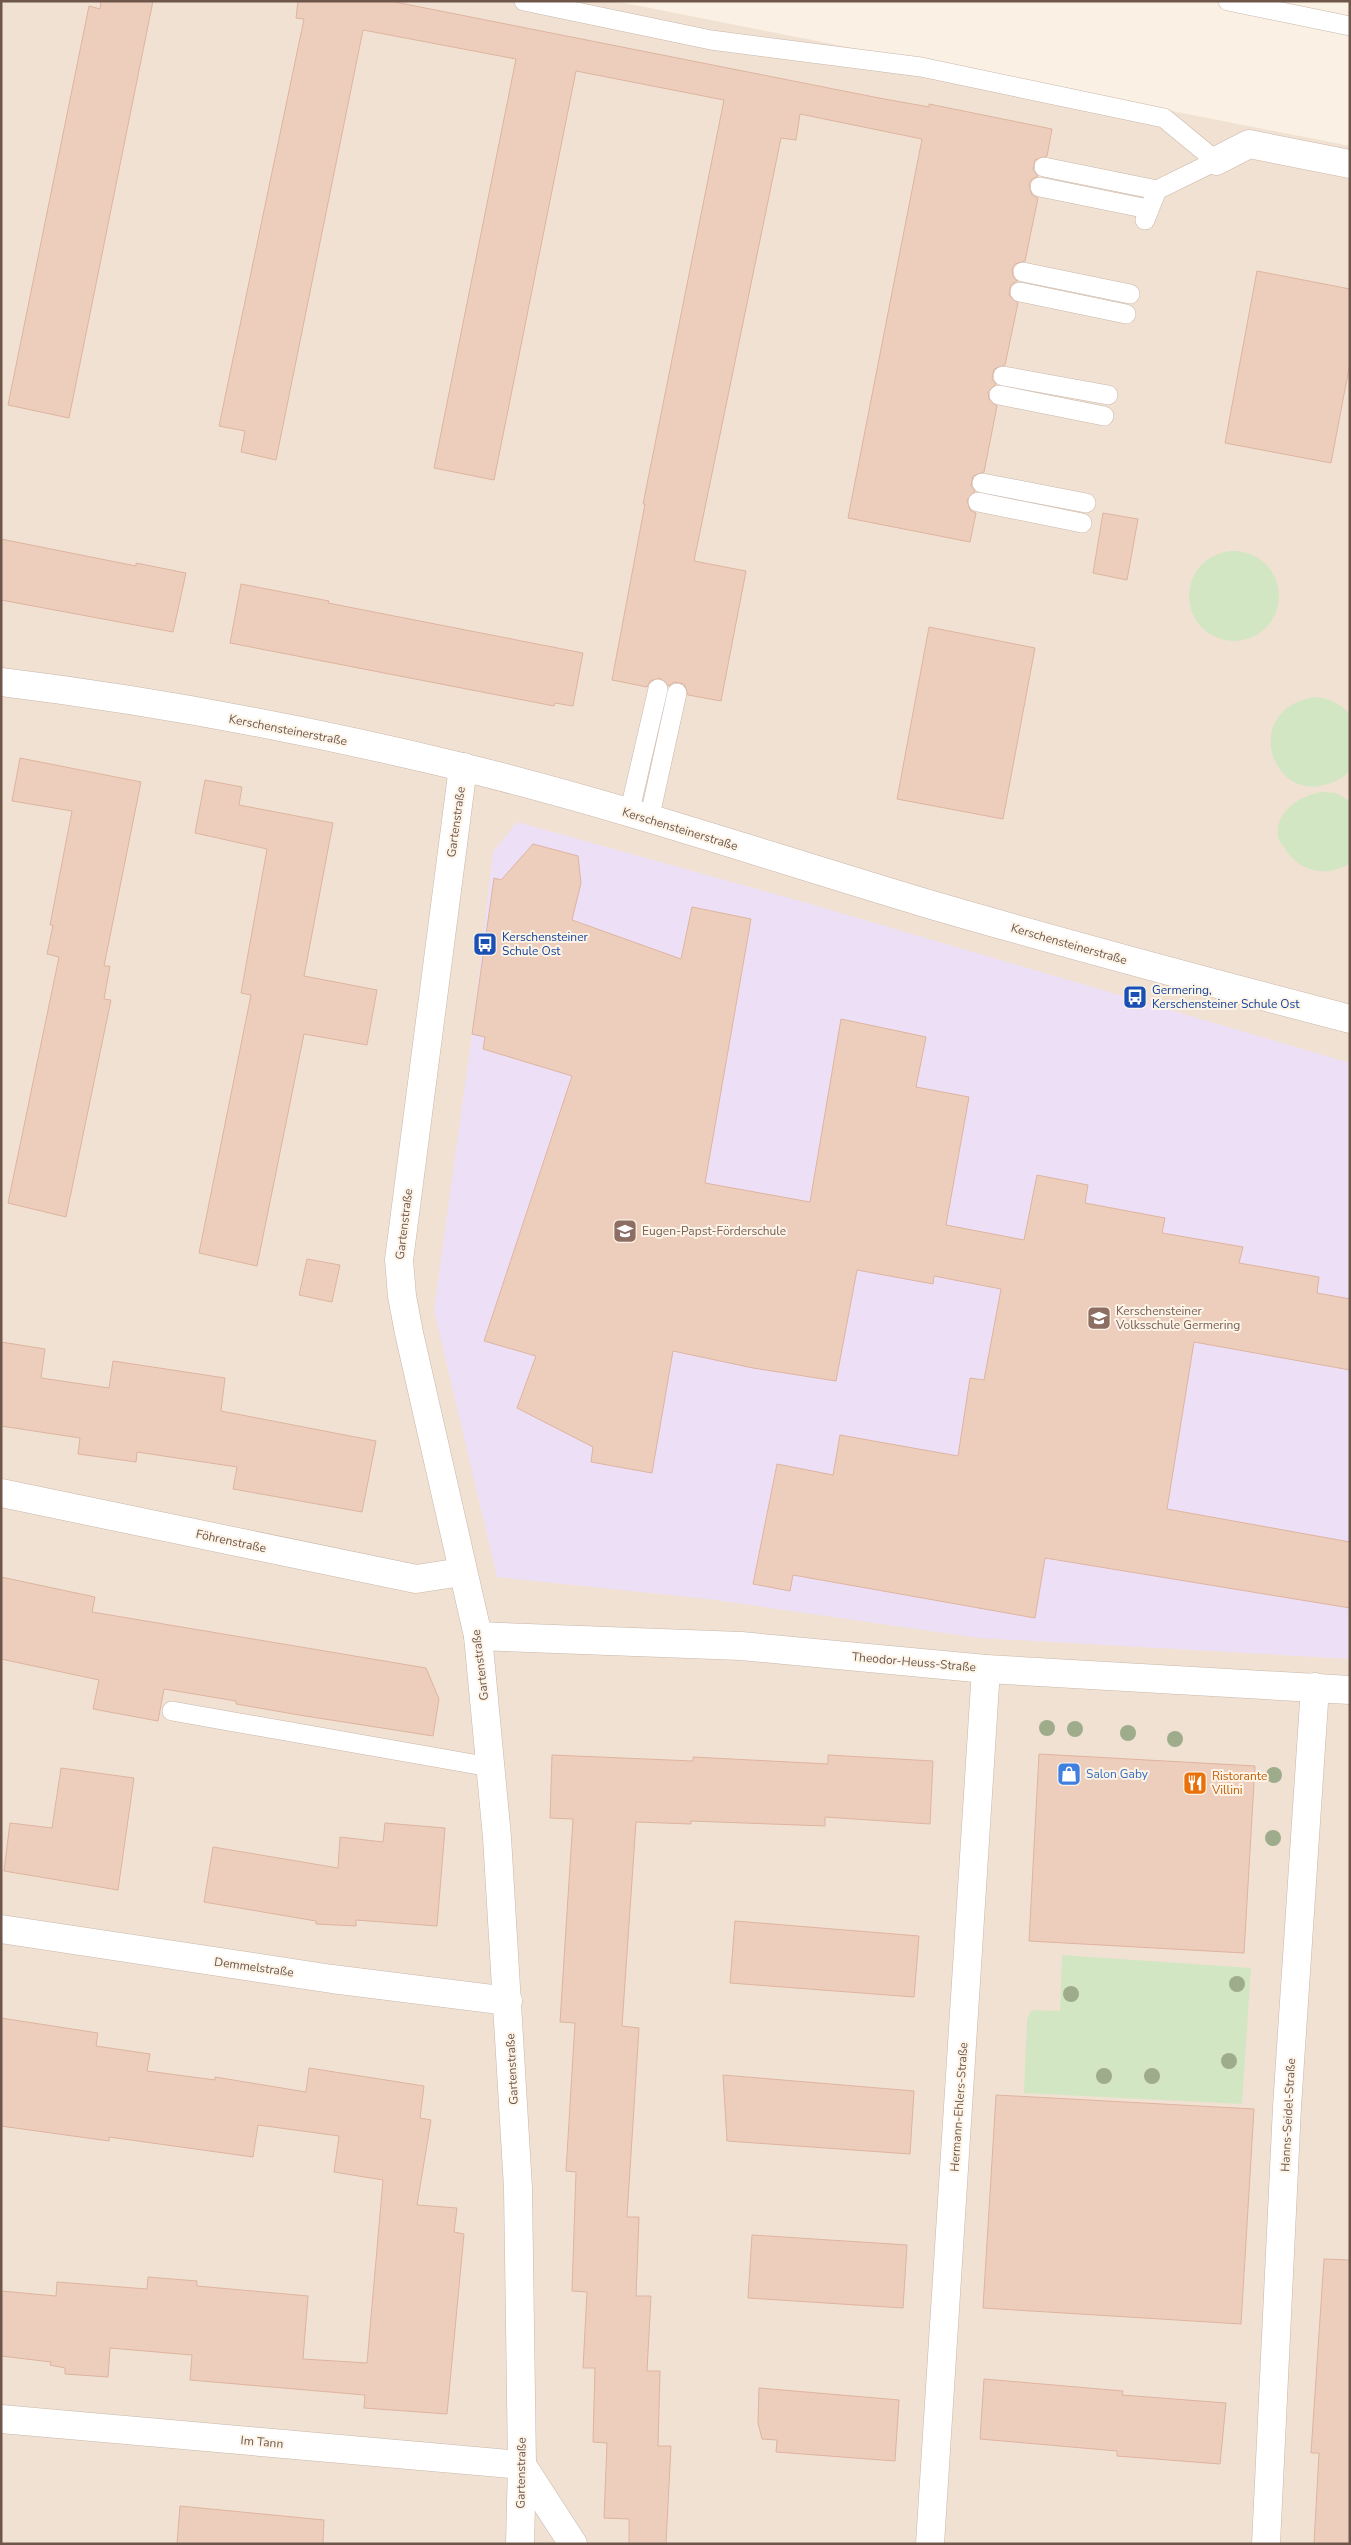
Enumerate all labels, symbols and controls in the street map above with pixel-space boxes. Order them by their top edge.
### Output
street label: Kerschensteinerstraße [228,711,348,749]
street label: Gartenstraße [443,786,469,858]
street label: Kerschensteinerstraße [620,804,740,854]
street label: Kerschensteinerstraße [1009,920,1129,968]
place label: Kerschensteiner Schule Ost [502,929,589,959]
bus stop icon: Kerschensteiner Schule Ost [472,931,498,957]
place label: Germering, Kerschensteiner Schule Ost [1152,982,1300,1012]
bus stop icon: Germering, Kerschensteiner Schule Ost [1122,984,1148,1010]
street label: Gartenstraße [392,1188,416,1260]
school or university icon: Eugen-Papst-Förderschule [612,1218,638,1244]
place label: Eugen-Papst-Förderschule [642,1223,786,1239]
place label: Kerschensteiner Volksschule Germering [1115,1303,1240,1333]
school or university icon: Kerschensteiner Volksschule Germering [1086,1305,1112,1331]
street label: Föhrenstraße [194,1526,268,1556]
street label: Gartenstraße [468,1629,492,1701]
street label: Theodor-Heuss-Straße [851,1649,977,1675]
shop icon: Salon Gaby [1056,1761,1082,1787]
place label: Salon Gaby [1086,1766,1149,1782]
place label: Ristorante Villini [1211,1768,1267,1798]
restaurant icon: Ristorante Villini [1182,1770,1208,1796]
street label: Demmelstraße [213,1954,295,1980]
street label: Gartenstraße [502,2033,522,2105]
street label: Hermann-Ehlers-Straße [946,2042,972,2172]
street label: Hanns-Seidel-Straße [1277,2058,1299,2172]
street label: Im Tann [240,2432,284,2452]
street label: Gartenstraße [512,2437,530,2509]

